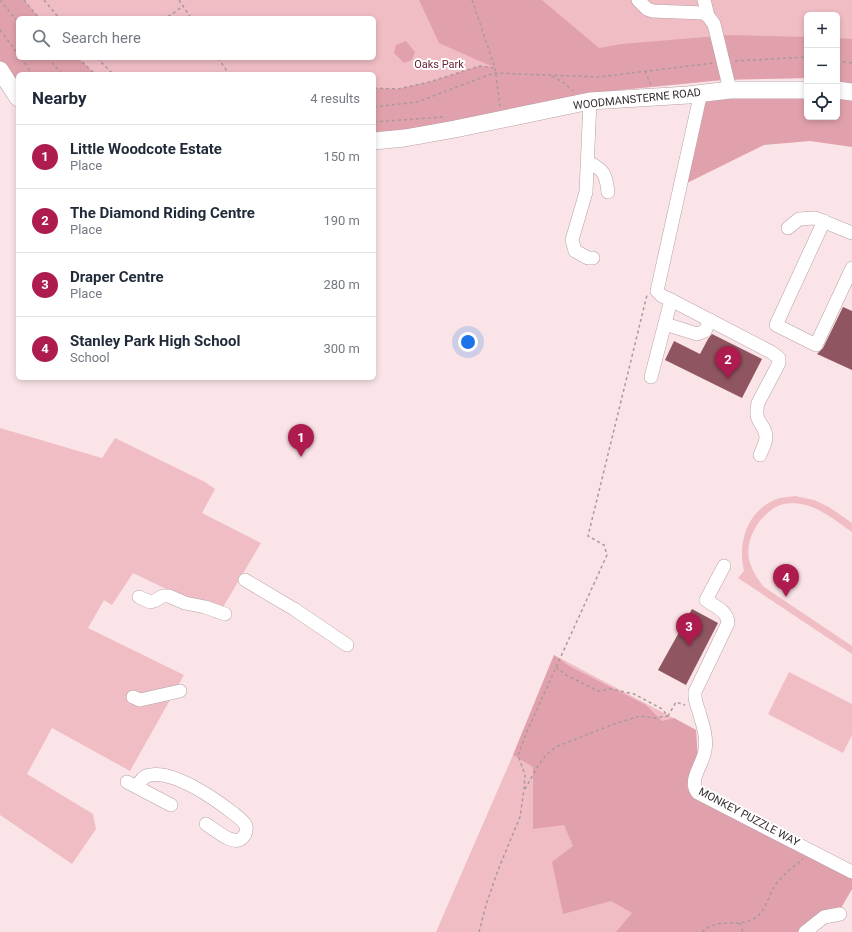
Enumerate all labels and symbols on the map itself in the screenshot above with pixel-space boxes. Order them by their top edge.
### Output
park label: Oaks Park [414,58,464,71]
street label: WOODMANSTERNE ROAD [572,86,702,112]
your location [458,332,478,352]
pin: 2 [715,346,741,379]
pin: 1 [288,424,314,457]
pin: 4 [773,564,799,597]
pin: 3 [676,613,702,646]
street label: MONKEY PUZZLE WAY [696,785,802,849]

